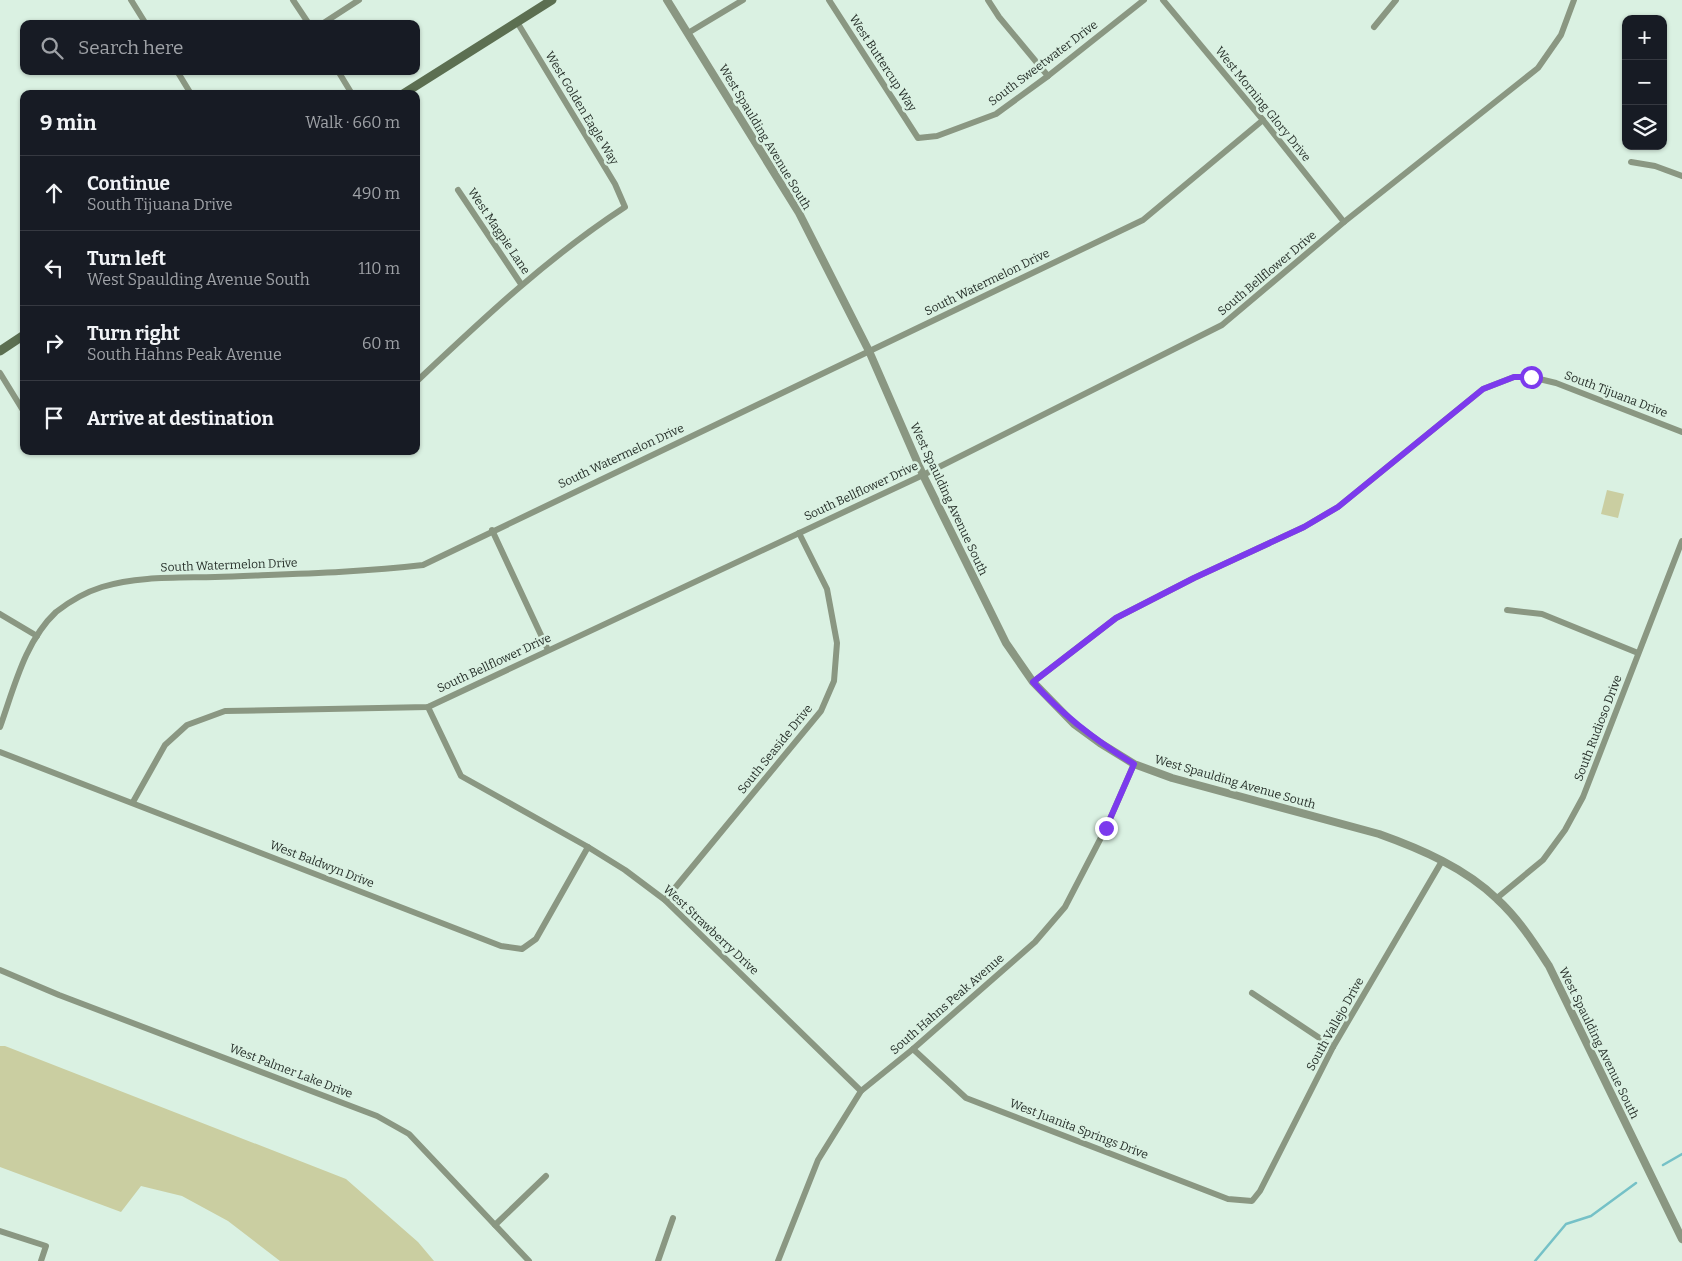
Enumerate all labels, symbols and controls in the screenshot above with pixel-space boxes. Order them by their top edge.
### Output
street label: West Buttercup Way [847,12,920,114]
map controls [1622,15,1667,150]
button: + [1622,15,1667,60]
street label: South Sweetwater Drive [986,17,1100,109]
search box [20,20,420,75]
icon: search [38,34,66,62]
text: Search here [78,36,183,59]
street label: West Morning Glory Drive [1212,44,1314,164]
street label: West Golden Eagle Way [543,49,622,168]
button: − [1622,60,1667,105]
street label: West Spaulding Avenue South [716,62,814,213]
button: layers [1622,105,1667,150]
text: 9 min [40,110,96,136]
text: Walk · 660 m [305,113,400,132]
text: Continue [87,172,170,195]
icon: ahead [40,179,68,207]
text: 490 m [353,184,400,203]
street label: West Magpie Lane [465,185,533,277]
text: South Tijuana Drive [87,195,233,214]
street label: South Bellflower Drive [1215,228,1319,318]
street label: South Watermelon Drive [922,246,1052,318]
text: Turn left [87,247,166,270]
icon: left [40,254,68,282]
text: 110 m [358,259,400,278]
text: West Spaulding Avenue South [87,270,310,289]
text: Turn right [87,322,180,345]
icon: right [40,329,68,357]
text: 60 m [362,334,400,353]
text: South Hahns Peak Avenue [87,345,282,364]
route start [1520,366,1543,389]
street label: South Tijuana Drive [1563,368,1669,420]
icon: arrive [40,404,68,432]
text: Arrive at destination [87,407,274,430]
street label: West Spaulding Avenue South [907,420,991,578]
street label: South Watermelon Drive [556,421,686,491]
street label: South Bellflower Drive [802,458,920,524]
street label: South Watermelon Drive [160,556,298,574]
street label: South Bellflower Drive [435,630,553,696]
street label: South Rudioso Drive [1571,673,1625,783]
street label: South Seaside Drive [735,702,815,796]
street label: West Spaulding Avenue South [1153,752,1318,812]
route end [1095,817,1118,840]
street label: West Baldwyn Drive [268,838,376,890]
street label: West Strawberry Drive [661,882,761,978]
street label: South Hahns Peak Avenue [887,951,1007,1057]
street label: West Spaulding Avenue South [1556,965,1642,1122]
street label: South Vallejo Drive [1303,975,1367,1073]
street label: West Palmer Lake Drive [227,1041,355,1101]
street label: West Juanita Springs Drive [1008,1096,1150,1162]

